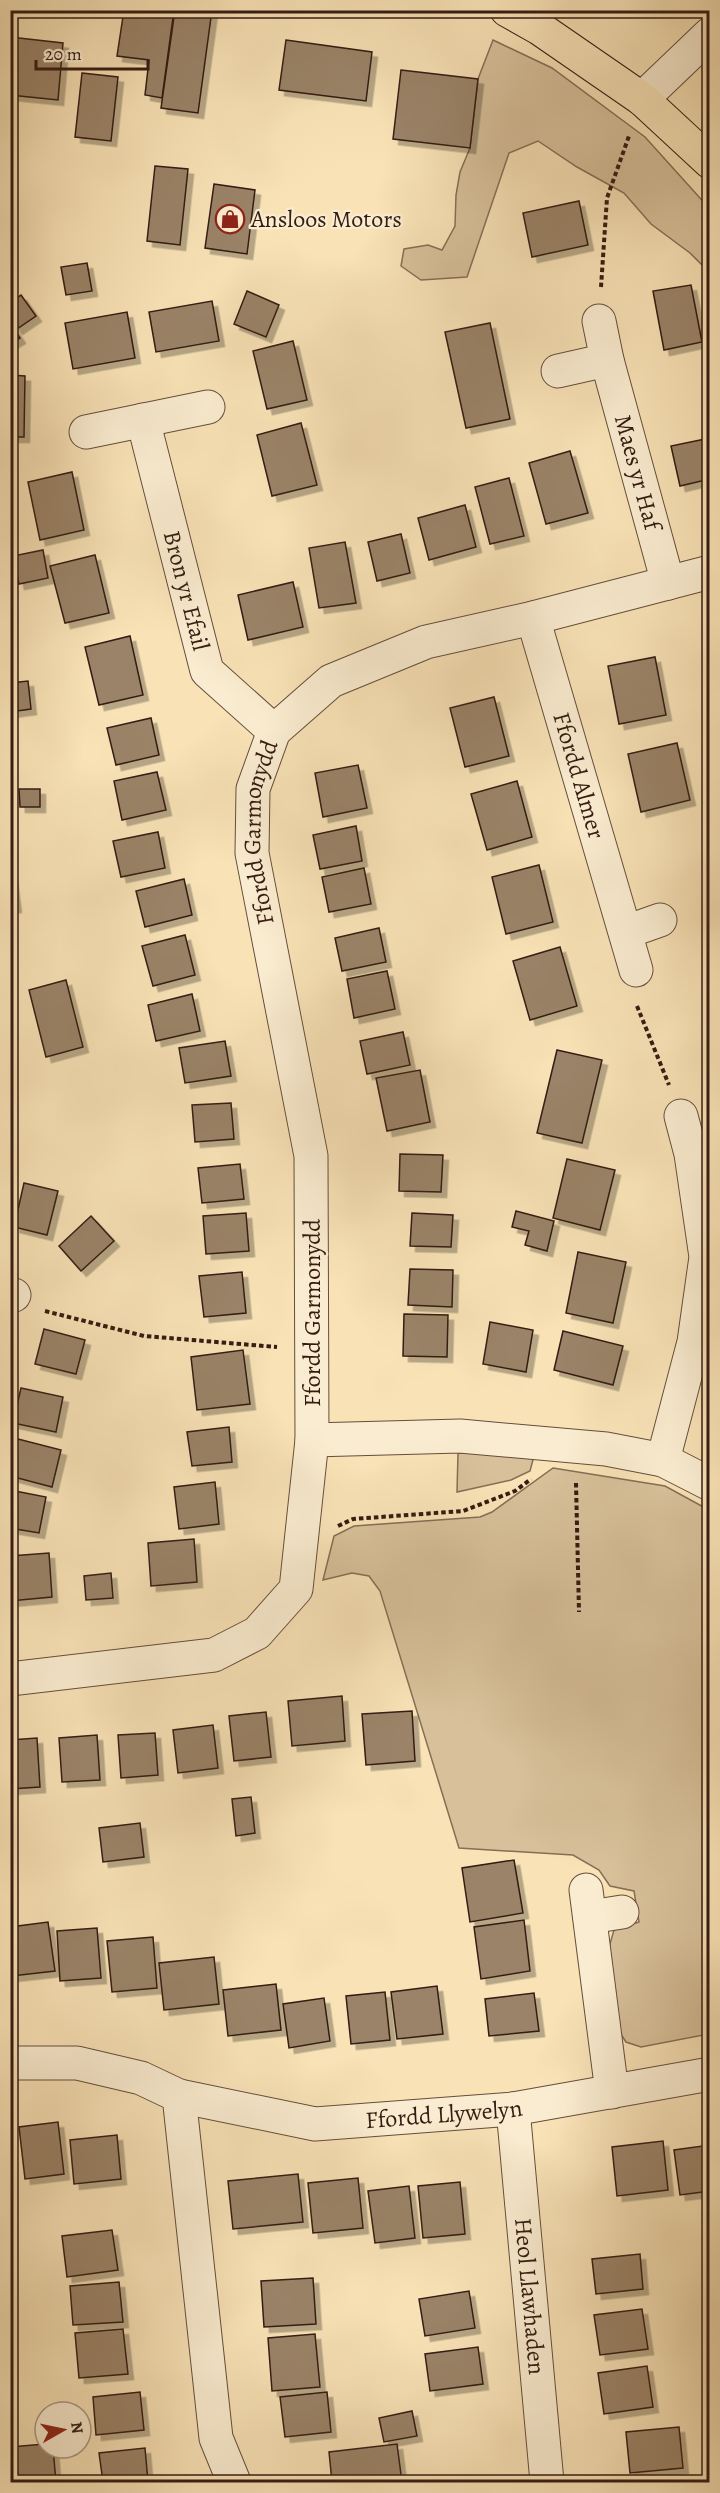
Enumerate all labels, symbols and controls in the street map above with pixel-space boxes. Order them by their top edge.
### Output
scale bar [36,33,148,71]
text: 20 m [45,42,82,66]
shop icon: Ansloos Motors [214,203,246,235]
place label: Ansloos Motors [250,203,402,235]
street label: Maes yr Haf [607,411,669,536]
street label: Bron yr Efail [156,527,217,654]
street label: Ffordd Almer [545,708,613,843]
street label: Ffordd Garmonydd [236,735,285,928]
street label: Ffordd Garmonydd [296,1219,328,1407]
street label: Ffordd Llywelyn [364,2092,525,2136]
street label: Heol Llawhaden [507,2216,553,2376]
north arrow [33,2400,93,2460]
text: N [65,2420,89,2436]

